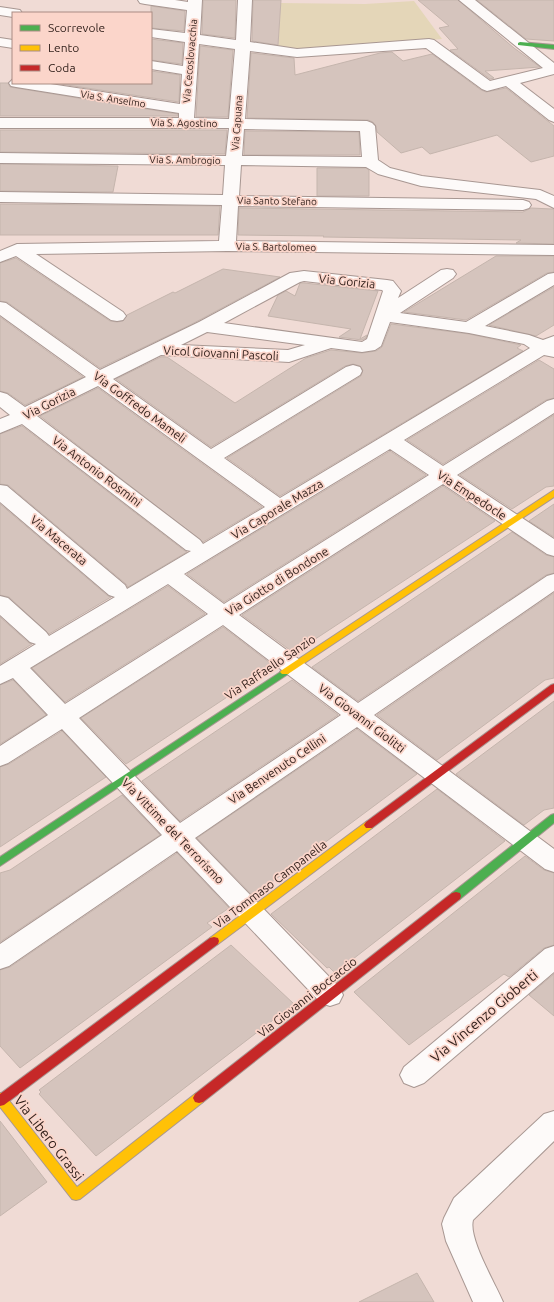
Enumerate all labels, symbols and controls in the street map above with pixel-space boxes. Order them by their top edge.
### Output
legend [12,12,152,84]
street label: Via Cecoslovacchia [181,19,199,103]
text: Scorrevole [48,21,105,34]
text: Lento [48,41,79,54]
text: Coda [48,61,76,74]
street label: Via S. Anselmo [80,88,147,110]
street label: Via Capuana [230,95,244,151]
street label: Via S. Agostino [150,117,218,129]
street label: Via S. Ambrogio [149,154,221,166]
street label: Via Santo Stefano [237,195,317,207]
street label: Via S. Bartolomeo [236,241,316,253]
street label: Via Gorizia [318,272,376,290]
street label: Vicol Giovanni Pascoli [163,343,279,363]
street label: Via Goffredo Mameli [91,369,189,445]
street label: Via Gorizia [21,384,77,422]
street label: Via Antonio Rosmini [50,433,144,509]
street label: Via Empedocle [435,468,509,522]
street label: Via Caporale Mazza [229,477,325,541]
street label: Via Macerata [28,512,90,568]
street label: Via Giotto di Bondone [223,544,331,618]
street label: Via Raffaello Sanzio [222,632,318,702]
street label: Via Giovanni Giolitti [316,681,408,755]
street label: Via Benvenuto Cellini [226,732,328,806]
street label: Via Vittime del Terrorismo [119,776,227,886]
street label: Via Tommaso Campanella [211,837,329,931]
street label: Via Giovanni Boccaccio [255,954,359,1040]
street label: Via Vincenzo Gioberti [427,967,541,1065]
street label: Via Libero Grassi [11,1092,87,1184]

